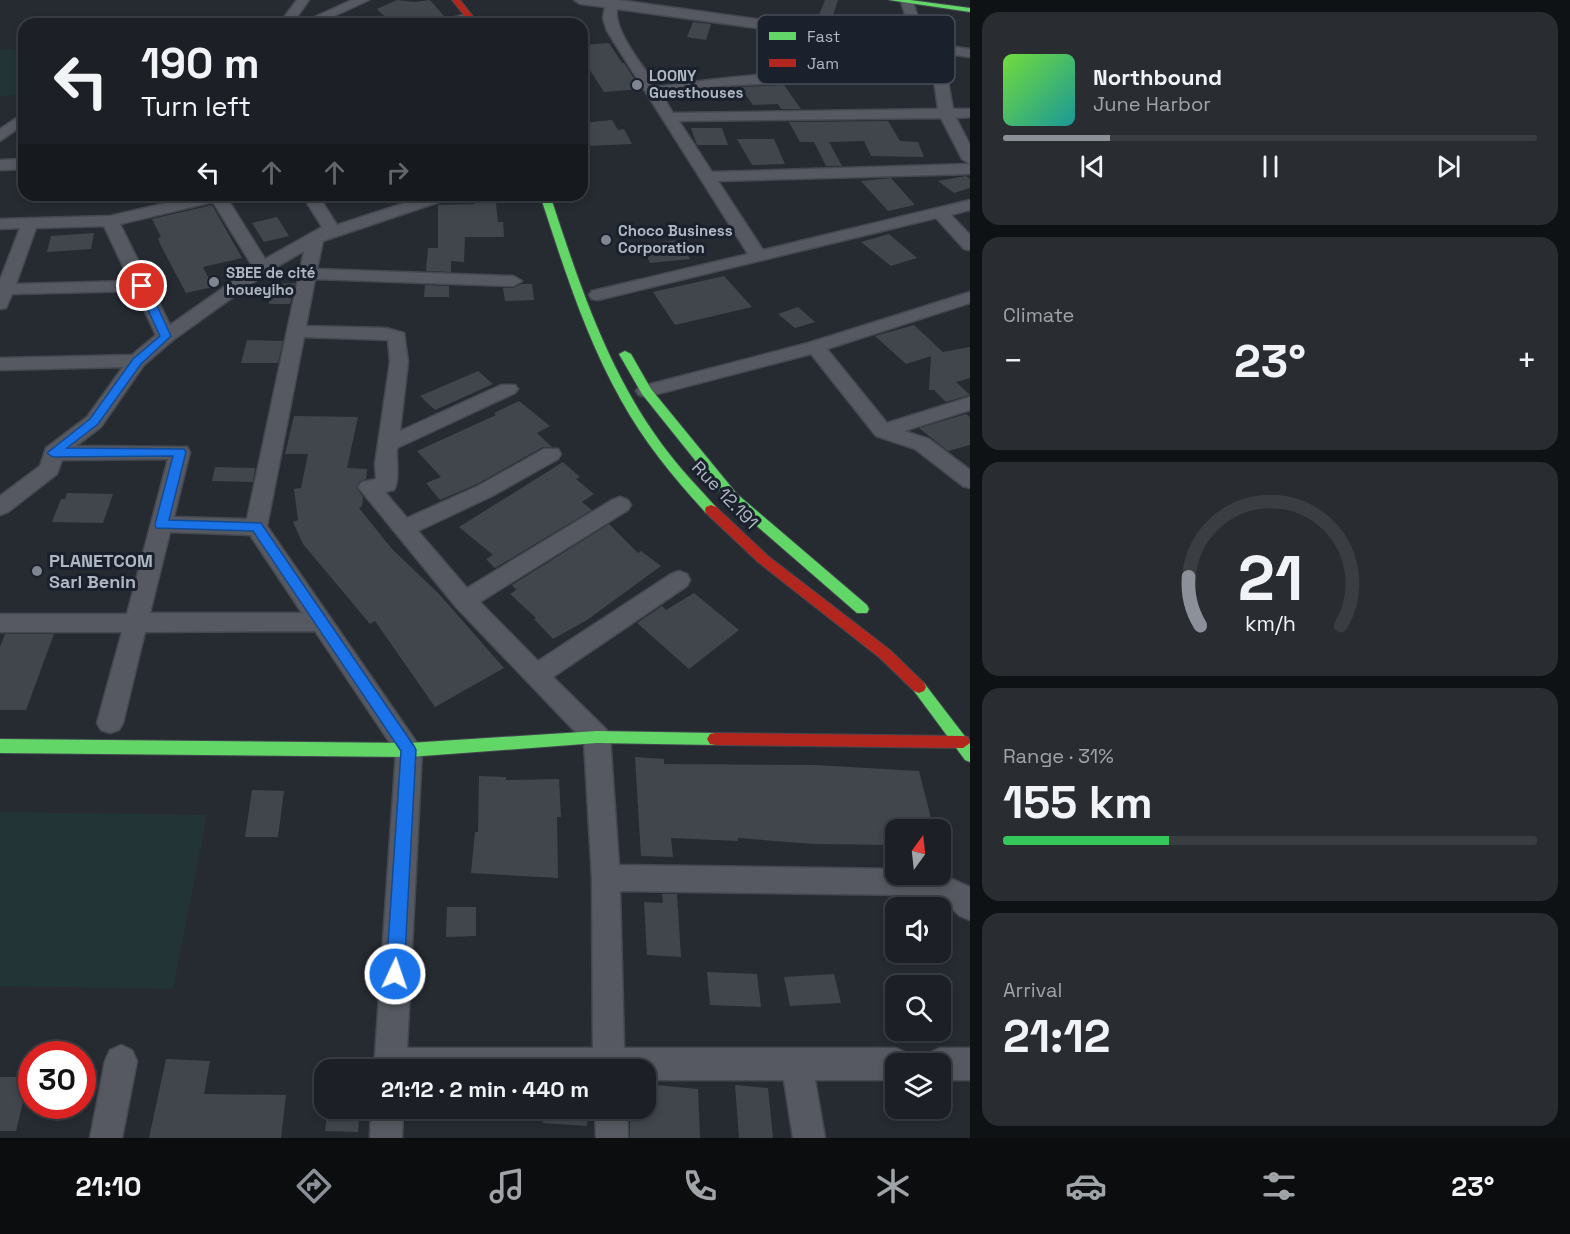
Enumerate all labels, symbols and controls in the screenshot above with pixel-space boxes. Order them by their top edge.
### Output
legend [757,15,955,84]
text: Fast [807,26,840,47]
text: 190 m [141,37,260,90]
icon: left [42,42,120,120]
text: Jam [807,53,839,74]
text: Northbound [1093,63,1222,91]
place label: LOONY Guesthouses [649,66,744,102]
marker: LOONY Guesthouses [630,78,644,92]
text: Turn left [141,89,251,124]
text: June Harbor [1093,91,1211,117]
icon: previous [1076,150,1109,183]
icon: pause [1254,150,1287,183]
icon: next [1432,150,1465,183]
icon: left [192,156,225,189]
icon: ahead [255,156,288,189]
icon: ahead [318,156,351,189]
icon: right [381,156,414,189]
place label: Choco Business Corporation [618,221,733,257]
marker: Choco Business Corporation [599,233,613,247]
pin [116,260,167,311]
place label: SBEE de cité houeyiho [226,263,316,299]
icon: arrive [125,269,158,302]
marker: SBEE de cité houeyiho [207,275,221,289]
text: Climate [1003,302,1074,328]
text: 23° [1234,333,1306,390]
text: − [1003,340,1023,382]
text: + [1517,340,1537,382]
street label: Rue 12.191 [687,456,763,534]
text: 21 [1237,539,1303,618]
place label: PLANETCOM Sarl Benin [49,549,153,593]
marker: PLANETCOM Sarl Benin [30,564,44,578]
text: km/h [1244,610,1296,637]
text: Range · 31% [1003,743,1114,769]
text: 155 km [1003,774,1153,831]
north arrow [885,819,951,885]
map controls [885,819,951,1119]
button: sound [885,897,951,963]
position arrow [363,942,427,1006]
button: search [885,975,951,1041]
text: Arrival [1003,977,1062,1003]
text: 21:12 [1003,1008,1111,1065]
speed limit sign: 30 [18,1041,96,1119]
button: layers [885,1053,951,1119]
text: 21:12 · 2 min · 440 m [381,1075,589,1103]
icon: directions [293,1165,335,1207]
icon: music [486,1165,528,1207]
icon: phone [679,1165,721,1207]
icon: climate [872,1165,914,1207]
icon: car [1065,1165,1107,1207]
icon: filters [1258,1165,1300,1207]
text: 21:10 [76,1169,142,1204]
text: 23° [1451,1169,1494,1204]

